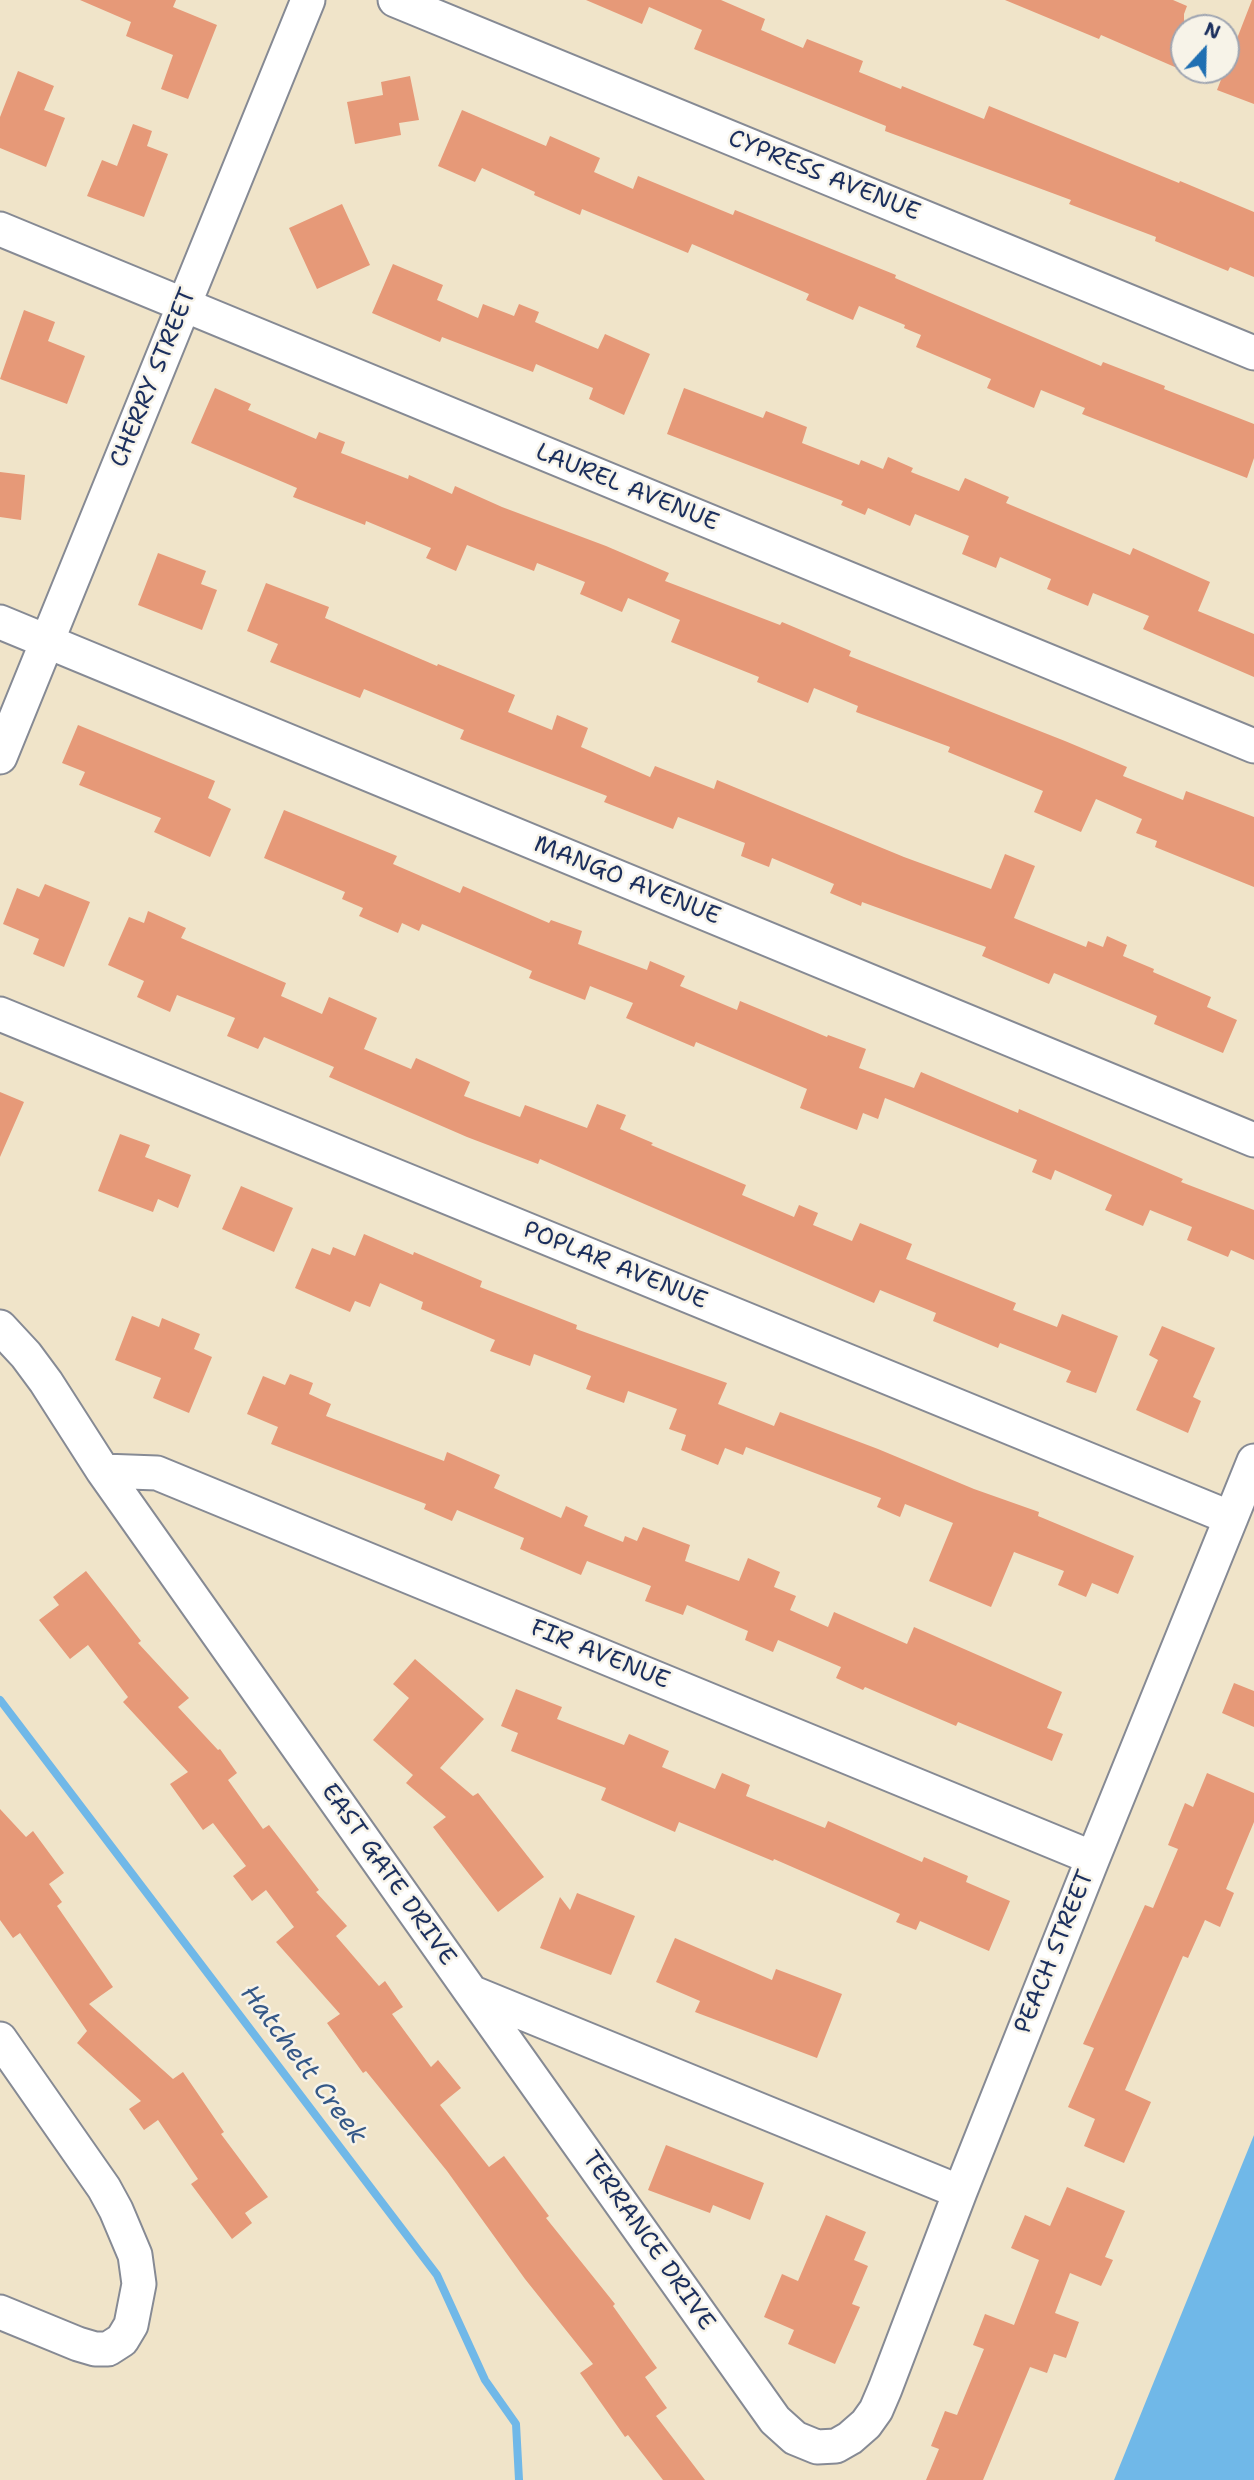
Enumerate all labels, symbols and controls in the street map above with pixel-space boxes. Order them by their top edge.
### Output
north arrow [1170,14,1240,84]
text: N [1201,17,1224,45]
street label: CYPRESS AVENUE [724,124,924,228]
street label: CHERRY STREET [105,284,203,472]
street label: LAUREL AVENUE [531,438,723,538]
street label: MANGO AVENUE [529,830,725,932]
street label: POPLAR AVENUE [519,1216,711,1316]
street label: FIR AVENUE [526,1614,674,1696]
street label: EAST GATE DRIVE [314,1778,462,1972]
street label: PEACH STREET [1009,1866,1101,2038]
water label: Hatchett Creek [233,1979,373,2151]
street label: TERRANCE DRIVE [575,2146,721,2336]

